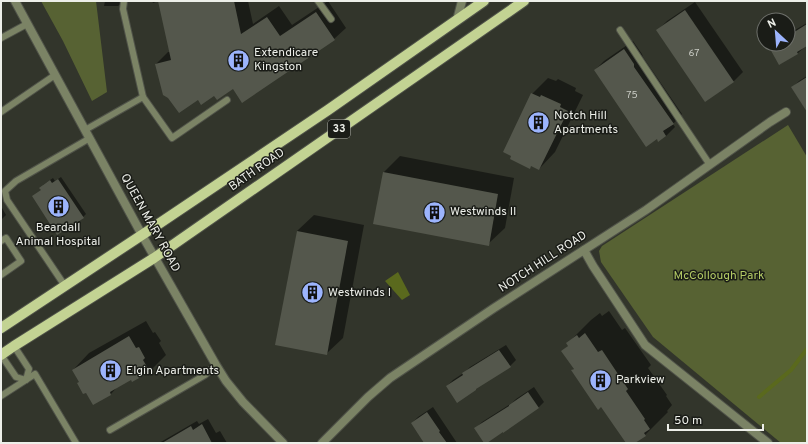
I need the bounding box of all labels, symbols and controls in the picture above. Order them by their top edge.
north arrow [756,12,796,52]
text: N [765,16,779,32]
place label: Extendicare Kingston [254,45,318,75]
building icon: Extendicare Kingston [225,47,251,73]
house number: 67 [689,47,700,60]
house number: 75 [626,89,638,102]
place label: Notch Hill Apartments [554,108,618,138]
building icon: Notch Hill Apartments [526,110,552,136]
road number: 33 [328,120,350,138]
street label: BATH ROAD [226,145,288,195]
street label: QUEEN MARY ROAD [116,171,184,275]
building icon: Beardall Animal Hospital [45,194,71,220]
building icon: Westwinds II [422,199,448,225]
place label: Westwinds II [450,204,517,220]
place label: Beardall Animal Hospital [16,220,100,250]
street label: NOTCH HILL ROAD [496,227,590,297]
park label: McCollough Park [674,268,764,284]
building icon: Westwinds I [299,280,325,306]
place label: Westwinds I [328,285,391,301]
building icon: Elgin Apartments [98,358,124,384]
place label: Elgin Apartments [126,363,219,379]
building icon: Parkview [587,367,613,393]
place label: Parkview [616,372,665,388]
scale bar [668,406,763,432]
text: 50 m [674,413,702,429]

